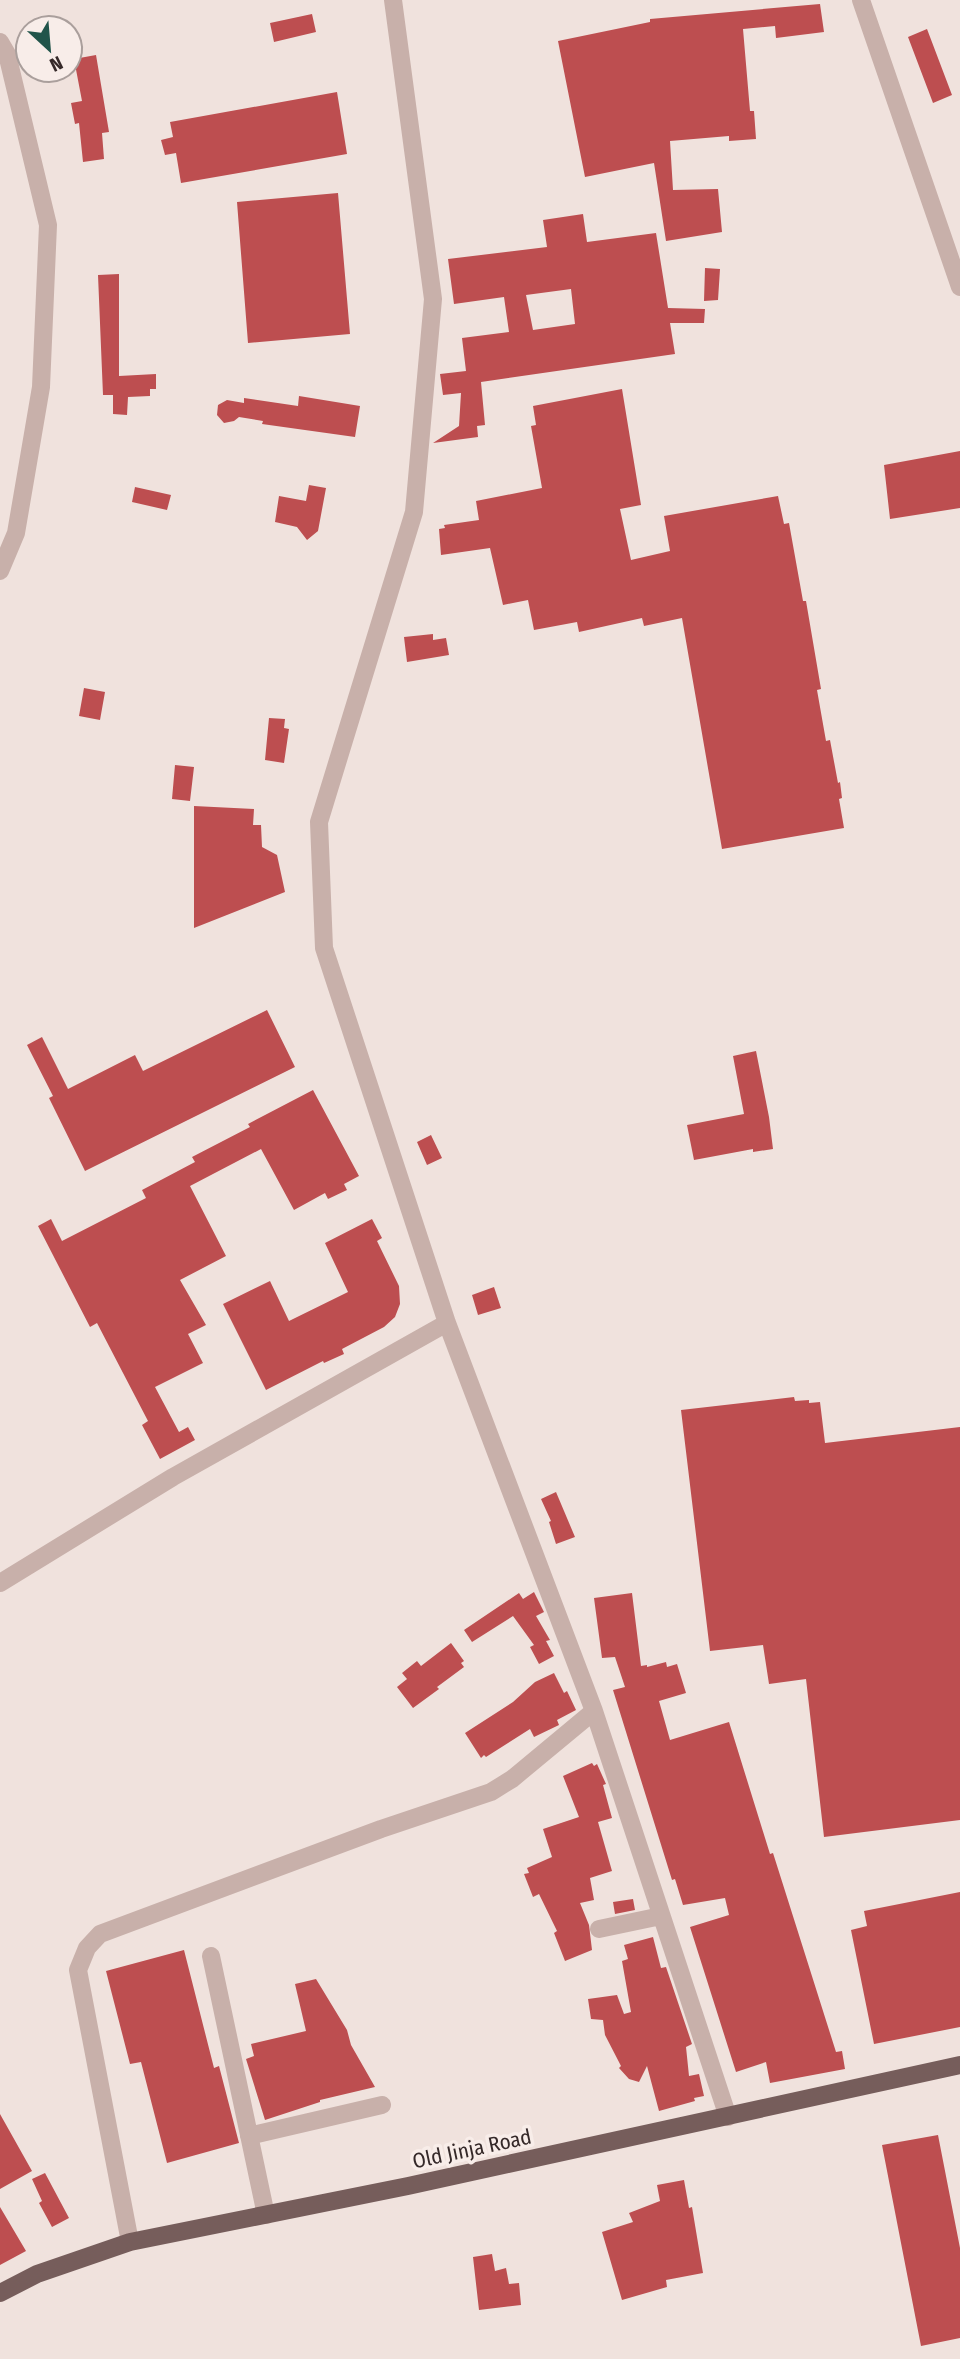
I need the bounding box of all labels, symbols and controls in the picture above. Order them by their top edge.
north arrow [14,14,84,84]
text: N [46,51,66,77]
street label: Old Jinja Road [410,2124,534,2174]

